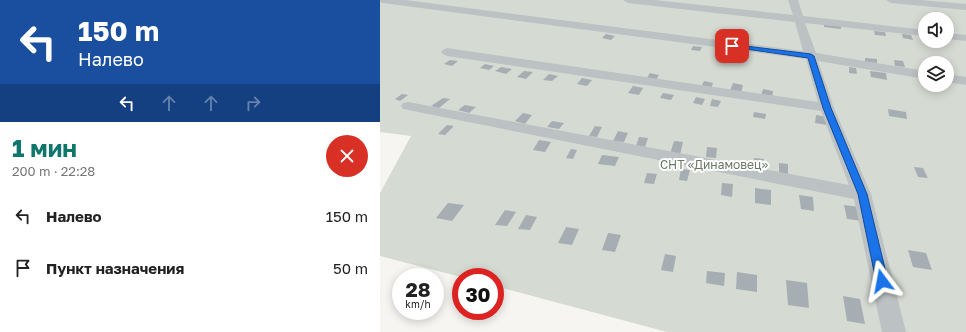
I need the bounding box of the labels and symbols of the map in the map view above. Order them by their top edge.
pin [715,29,749,63]
park label: СНТ «Динамовец» [660,157,768,172]
position arrow [861,260,903,302]
speed limit sign: 30 [452,268,504,320]

